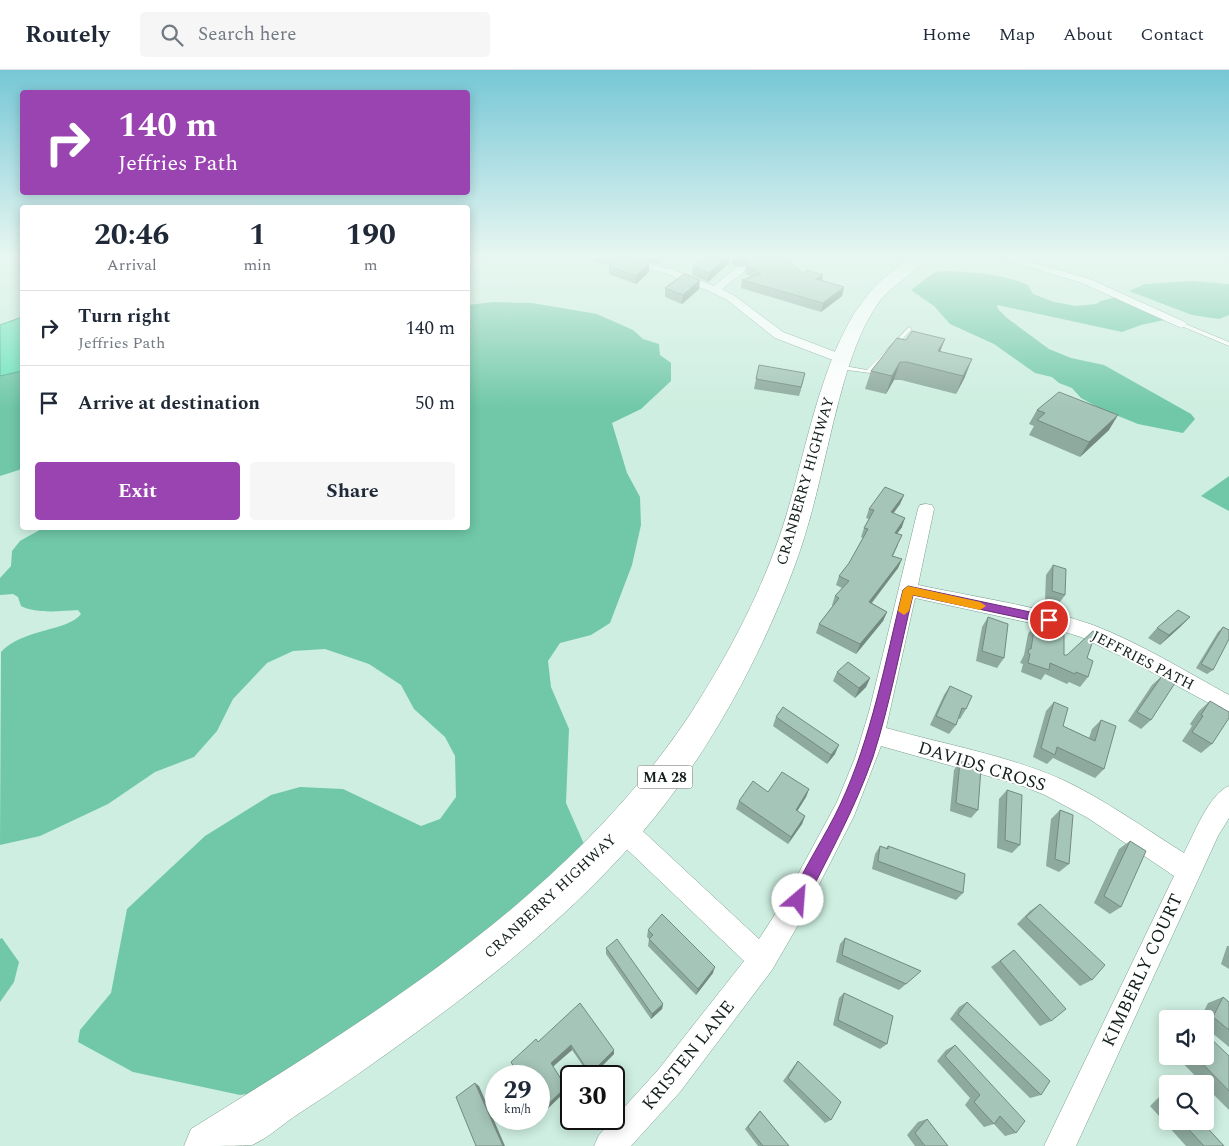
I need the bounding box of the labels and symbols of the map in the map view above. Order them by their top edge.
street label: CRANBERRY HIGHWAY [770,394,841,568]
pin [1028,599,1070,641]
street label: JEFFRIES PATH [1087,625,1198,696]
street label: DAVIDS CROSS [915,734,1049,799]
road number: MA 28 [638,766,692,789]
street label: CRANBERRY HIGHWAY [479,828,622,964]
position arrow [771,873,823,925]
street label: KIMBERLY COURT [1095,889,1190,1051]
street label: KRISTEN LANE [636,995,741,1116]
speed limit sign: 30 [560,1065,625,1130]

